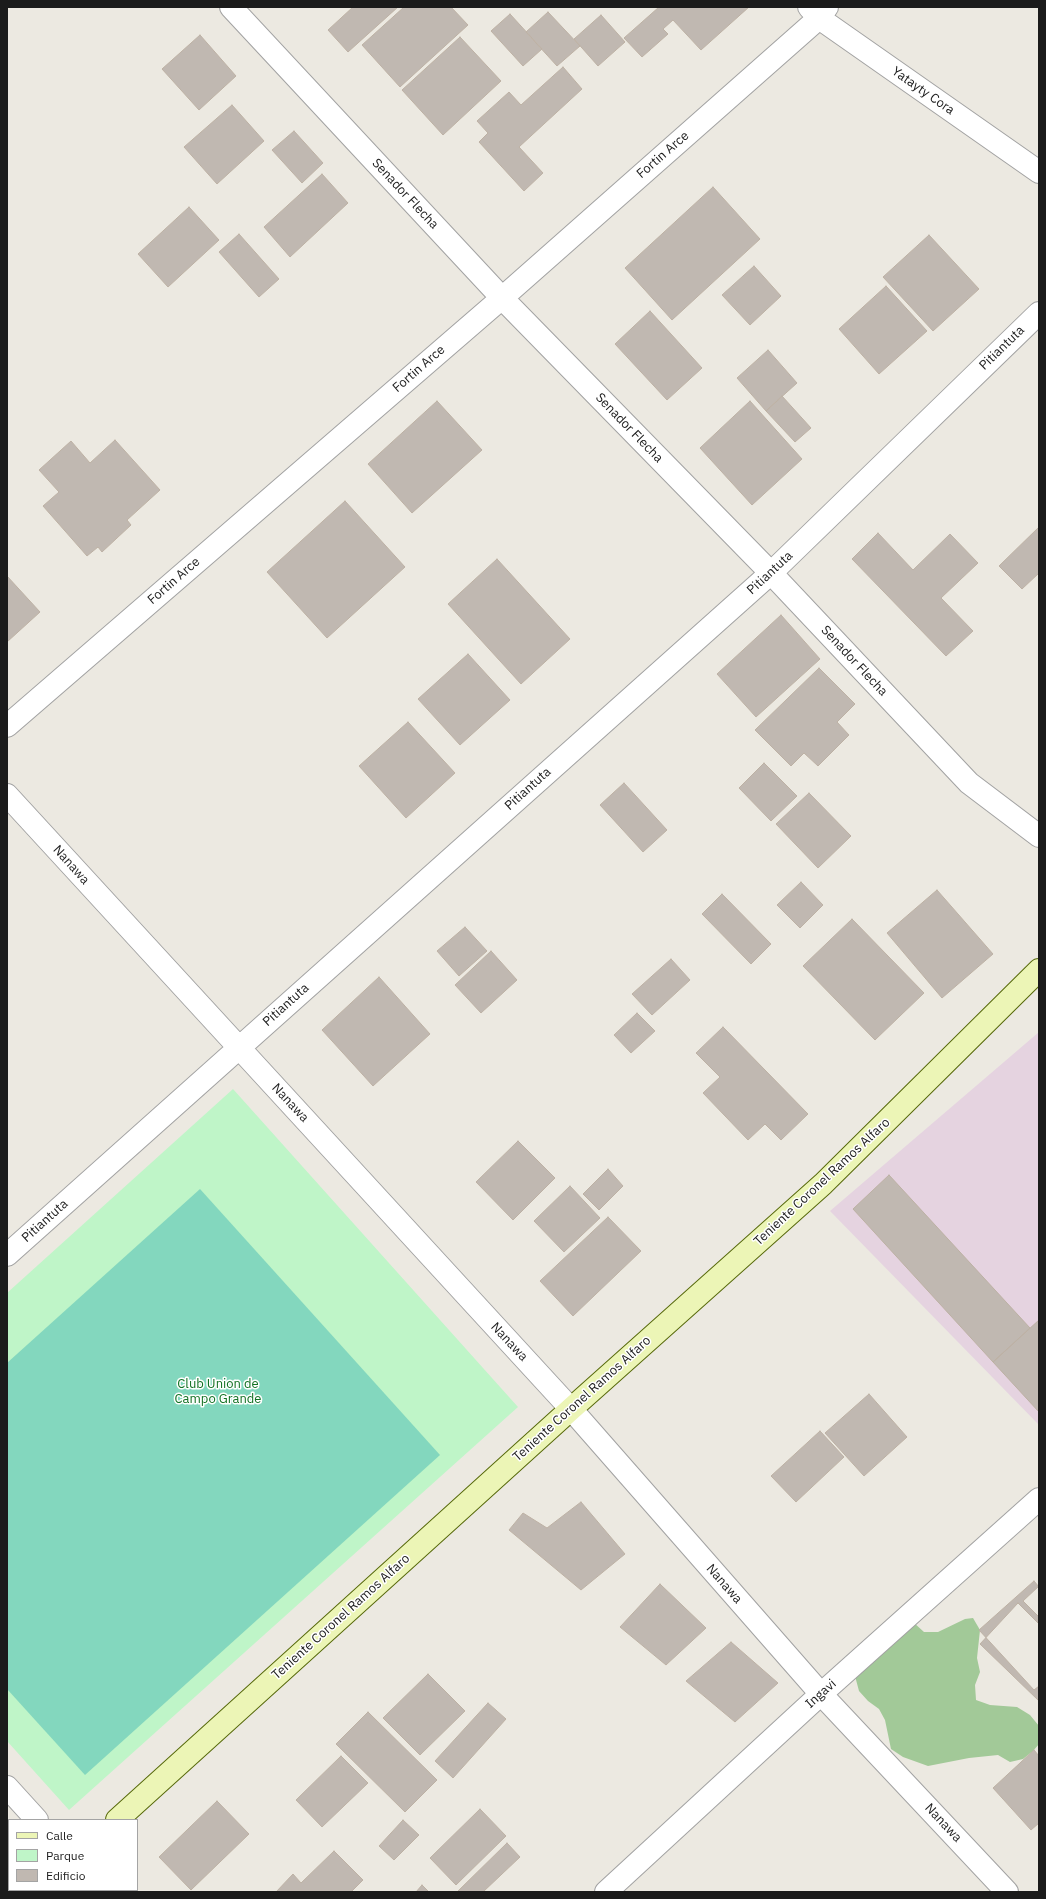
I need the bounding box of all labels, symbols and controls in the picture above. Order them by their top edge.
street label: Yatayty Cora [889,64,957,118]
street label: Fortin Arce [634,128,692,182]
street label: Senador Flecha [368,156,442,232]
street label: Pitiantuta [976,323,1028,373]
street label: Fortin Arce [390,342,448,396]
street label: Senador Flecha [592,390,666,466]
street label: Pitiantuta [744,548,796,598]
street label: Fortin Arce [145,554,203,608]
street label: Senador Flecha [817,623,891,699]
street label: Pitiantuta [502,764,554,814]
street label: Nanawa [49,842,93,888]
street label: Pitiantuta [260,980,312,1030]
street label: Nanawa [268,1080,312,1126]
street label: Teniente Coronel Ramos Alfaro [751,1115,893,1249]
street label: Pitiantuta [19,1196,71,1246]
street label: Nanawa [487,1319,531,1365]
street label: Teniente Coronel Ramos Alfaro [510,1333,654,1465]
park label: Club Union de Campo Grande [174,1376,262,1407]
street label: Teniente Coronel Ramos Alfaro [269,1551,413,1683]
street label: Nanawa [703,1561,745,1607]
street label: Ingavi [802,1676,840,1712]
street label: Nanawa [921,1800,965,1846]
legend [8,1819,138,1891]
text: Calle [46,1828,73,1843]
text: Parque [46,1848,84,1863]
text: Edificio [46,1868,85,1883]

